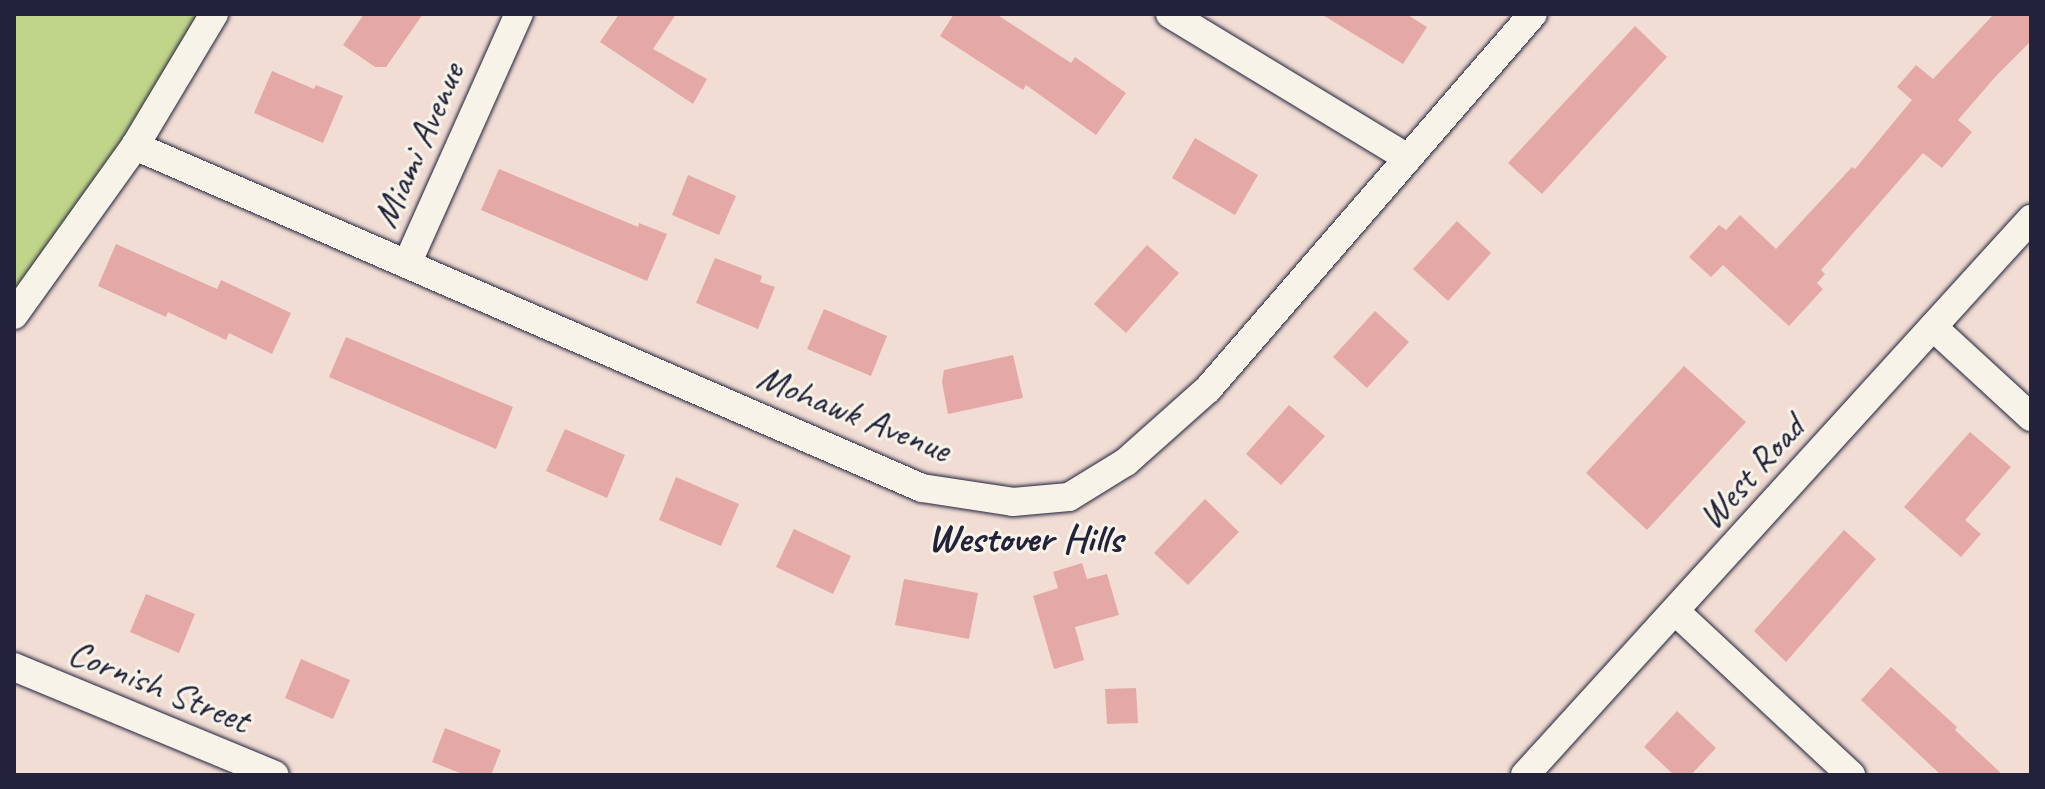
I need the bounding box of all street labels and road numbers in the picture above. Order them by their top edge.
street label: Miami Avenue [362,56,474,234]
street label: Mohawk Avenue [751,354,957,472]
street label: West Road [1688,405,1814,539]
street label: Cornish Street [62,629,256,743]

